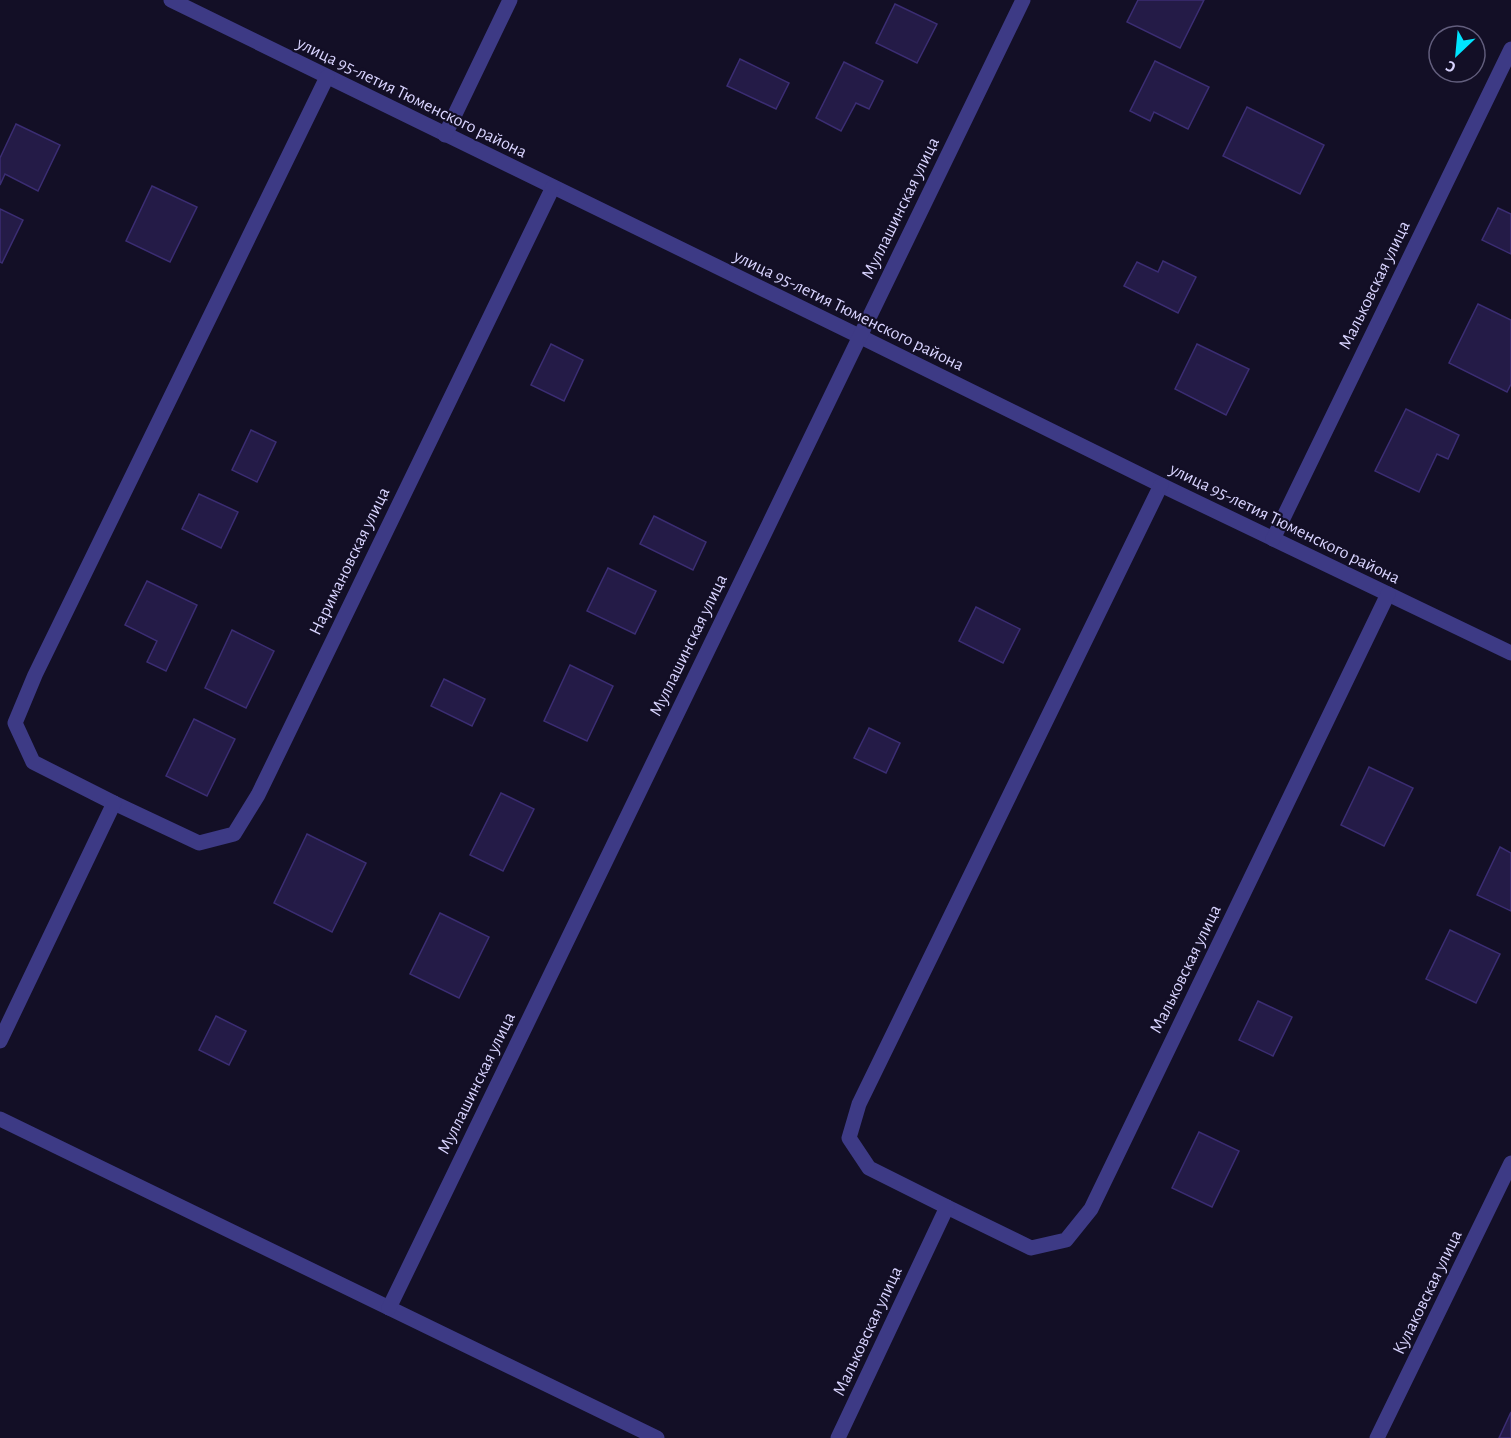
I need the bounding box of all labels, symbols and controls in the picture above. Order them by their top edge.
north arrow [1427,24,1487,84]
street label: улица 95-летия Тюменского района [293,34,529,162]
text: С [1443,57,1458,76]
street label: Муллашинская улица [859,135,943,282]
street label: Мальковская улица [1336,218,1414,353]
street label: улица 95-летия Тюменского района [730,247,966,375]
street label: улица 95-летия Тюменского района [1166,460,1402,588]
street label: Наримановская улица [306,485,393,638]
street label: Муллашинская улица [647,572,731,719]
street label: Мальковская улица [1147,902,1225,1037]
street label: Муллашинская улица [435,1010,519,1157]
street label: Кулаковская улица [1390,1227,1466,1357]
street label: Мальковская улица [830,1264,906,1399]

